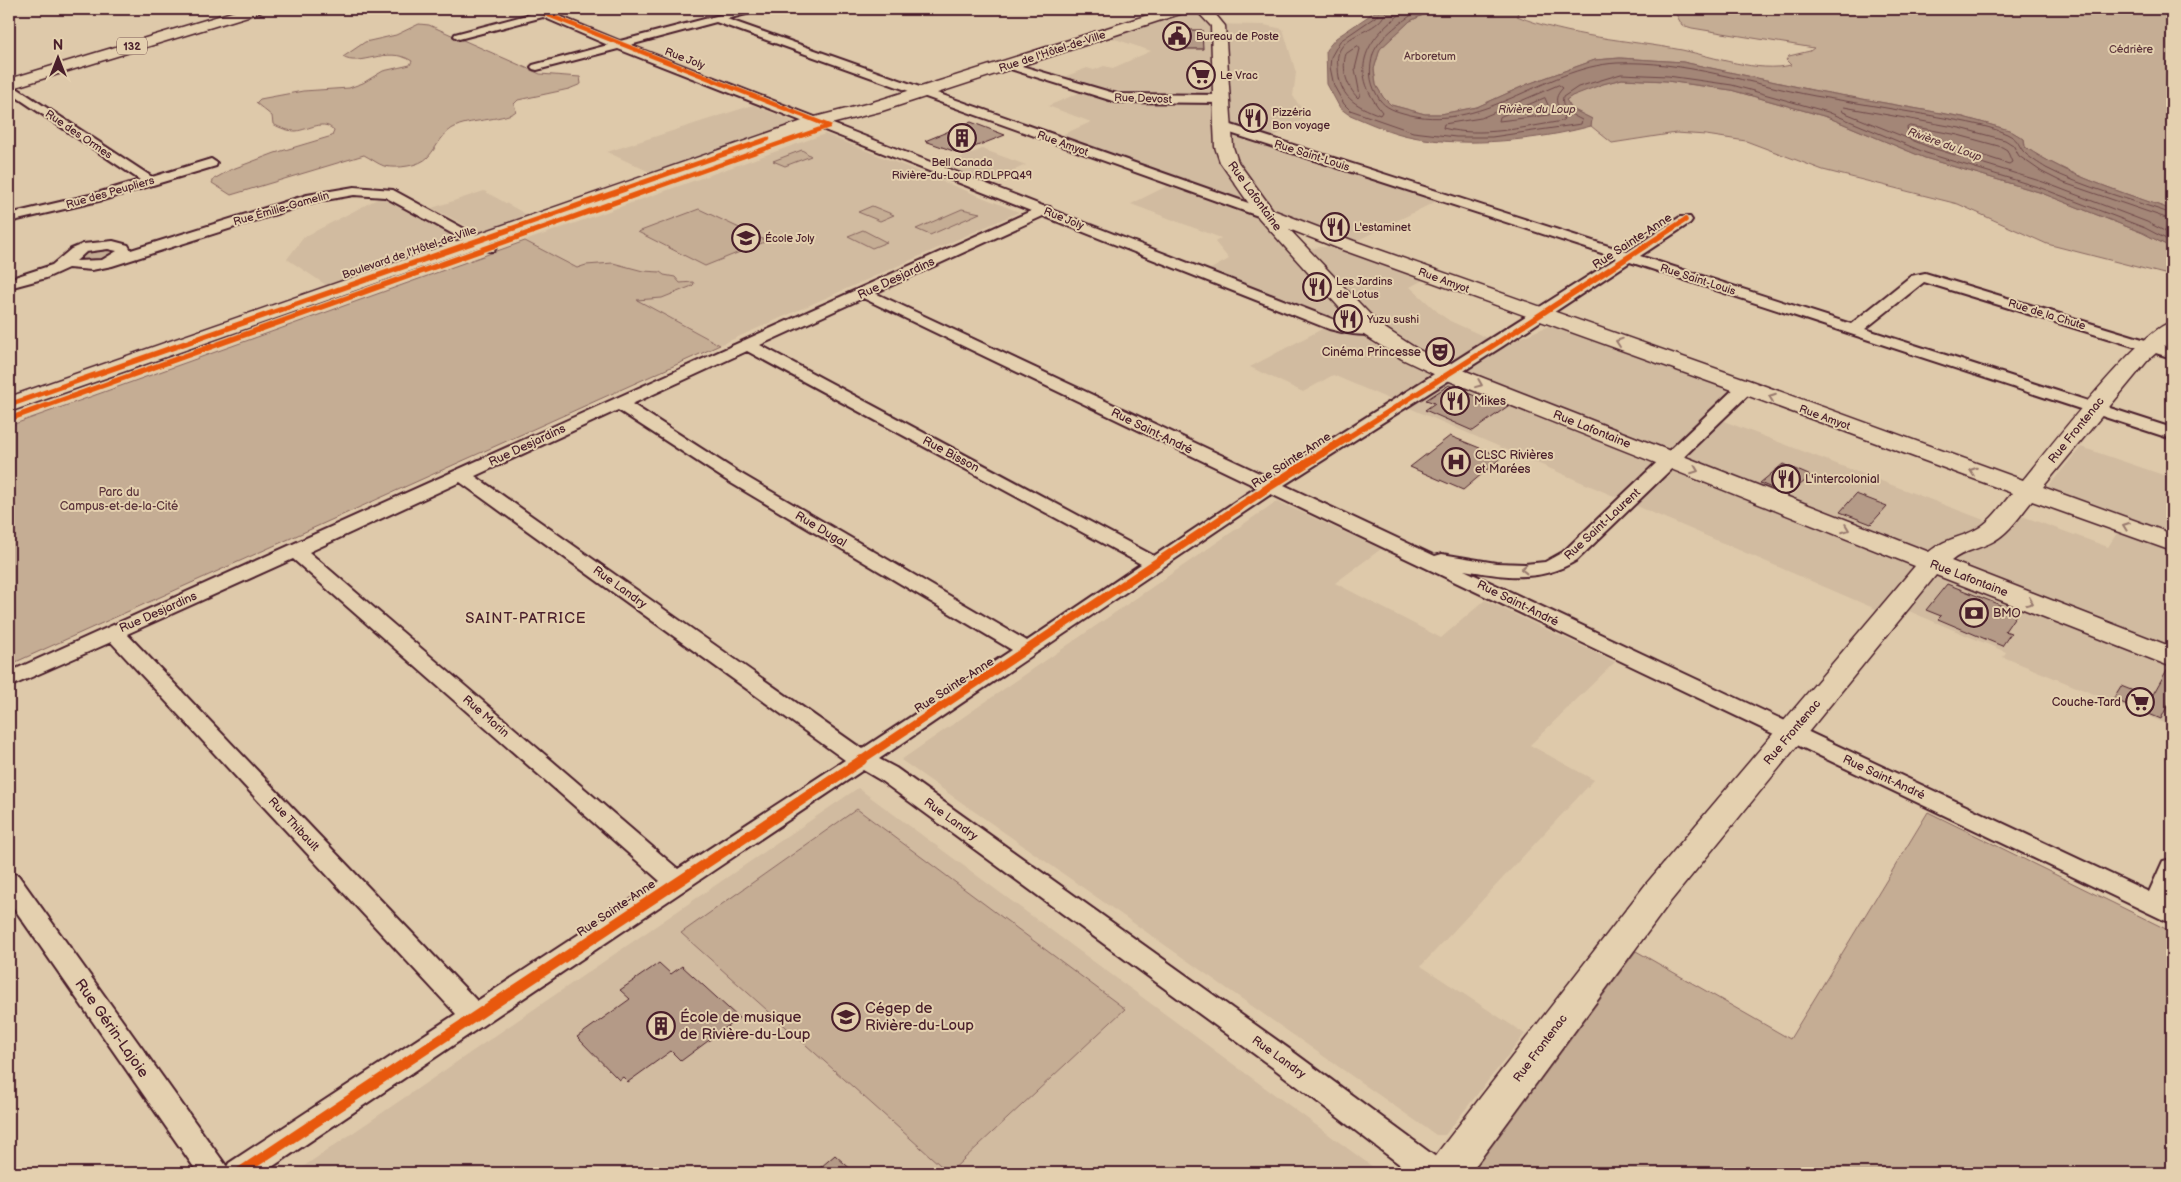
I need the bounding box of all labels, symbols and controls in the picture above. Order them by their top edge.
public building icon: Bureau de Poste [1162,21,1192,51]
street label: Rue de l'Hôtel-de-Ville [997,28,1108,75]
place label: Bureau de Poste [1196,30,1279,43]
north arrow [32,32,82,82]
text: N [53,37,63,54]
road number: 132 [117,37,147,54]
park label: Cédrière [2109,43,2154,56]
street label: Rue Joly [663,45,707,72]
park label: Arboretum [1404,50,1456,63]
supermarket icon: Le Vrac [1186,60,1216,90]
place label: Le Vrac [1220,69,1258,82]
street label: Rue Devost [1114,91,1173,106]
restaurant icon: Pizzéria Bon voyage [1238,103,1268,133]
water label: Rivière du Loup [1498,103,1576,116]
place label: Pizzéria Bon voyage [1272,106,1330,132]
street label: Rue des Ormes [43,107,115,162]
building icon: Bell Canada Rivière-du-Loup RDLPPQ49 [947,123,977,153]
water label: Rivière du Loup [1906,125,1983,164]
street label: Rue Amyot [1035,128,1091,159]
street label: Rue Saint-Louis [1272,137,1352,174]
place label: Bell Canada Rivière-du-Loup RDLPPQ49 [892,156,1032,182]
street label: Rue Lafontaine [1224,158,1285,234]
street label: Rue des Peupliers [65,174,156,211]
street label: Rue Émilie-Gamelin [231,188,331,228]
street label: Rue Joly [1042,205,1086,232]
street label: Rue Sainte-Anne [1590,210,1675,273]
restaurant icon: L'estaminet [1320,212,1350,242]
place label: L'estaminet [1354,221,1411,234]
street label: Boulevard de l'Hôtel-de-Ville [340,223,478,282]
school or university icon: École Joly [731,223,761,253]
place label: École Joly [765,231,815,245]
street label: Rue Desjardins [855,254,937,303]
street label: Rue Saint-Louis [1658,261,1738,298]
street label: Rue Amyot [1416,265,1472,296]
restaurant icon: Les Jardins de Lotus [1302,272,1332,302]
place label: Les Jardins de Lotus [1336,275,1393,301]
street label: Rue de la Chute [2007,297,2088,333]
restaurant icon: Yuzu sushi [1333,304,1363,334]
place label: Yuzu sushi [1366,313,1419,326]
theatre icon: Cinéma Princesse [1425,337,1455,367]
one-way arrow [1615,338,1623,348]
place label: Cinéma Princesse [1322,345,1421,360]
one-way arrow [1474,378,1482,388]
restaurant icon: Mikes [1440,386,1470,416]
one-way arrow [1768,393,1777,403]
place label: Mikes [1474,394,1506,409]
street label: Rue Frontenac [2045,394,2108,466]
street label: Rue Amyot [1797,402,1853,433]
street label: Rue Saint-André [1108,405,1195,458]
street label: Rue Lafontaine [1551,407,1633,452]
street label: Rue Desjardins [486,421,568,470]
street label: Rue Sainte-Anne [1249,429,1334,492]
street label: Rue Bisson [920,433,982,476]
hospital icon: CLSC Rivières et Marées [1441,447,1471,477]
place label: CLSC Rivières et Marées [1475,448,1553,477]
one-way arrow [1690,463,1699,474]
restaurant icon: L'intercolonial [1771,464,1801,494]
one-way arrow [1970,467,1978,477]
place label: L'intercolonial [1805,472,1879,487]
park label: Parc du Campus-et-de-la-Cité [60,485,178,514]
street label: Rue Saint-Laurent [1561,485,1644,564]
street label: Rue Dugal [792,508,849,551]
one-way arrow [2123,522,2131,532]
one-way arrow [1841,523,1850,533]
street label: Rue Lafontaine [1928,557,2010,600]
street label: Rue Landry [590,563,650,612]
one-way arrow [1520,564,1528,574]
street label: Rue Saint-André [1474,577,1561,630]
street label: Rue Desjardins [117,589,199,636]
one-way arrow [2025,595,2034,606]
bank icon: BMO [1959,598,1989,628]
place label: BMO [1993,606,2021,621]
district label: SAINT-PATRICE [465,609,587,628]
street label: Rue Sainte-Anne [912,654,997,717]
supermarket icon: Couche-Tard [2125,687,2155,717]
street label: Rue Morin [459,692,512,741]
place label: Couche-Tard [2052,695,2121,710]
street label: Rue Frontenac [1761,697,1824,768]
street label: Rue Saint-André [1840,752,1927,803]
street label: Rue Thibault [265,794,323,855]
street label: Rue Landry [921,795,981,844]
street label: Rue Sainte-Anne [574,877,658,940]
street label: Rue Gérin-Lajoie [70,975,153,1081]
place label: Cégep de Rivière-du-Loup [865,999,974,1035]
school or university icon: Cégep de Rivière-du-Loup [831,1002,861,1032]
place label: École de musique de Rivière-du-Loup [680,1008,811,1044]
building icon: École de musique de Rivière-du-Loup [646,1011,676,1041]
street label: Rue Frontenac [1510,1012,1571,1085]
street label: Rue Landry [1249,1033,1309,1082]

